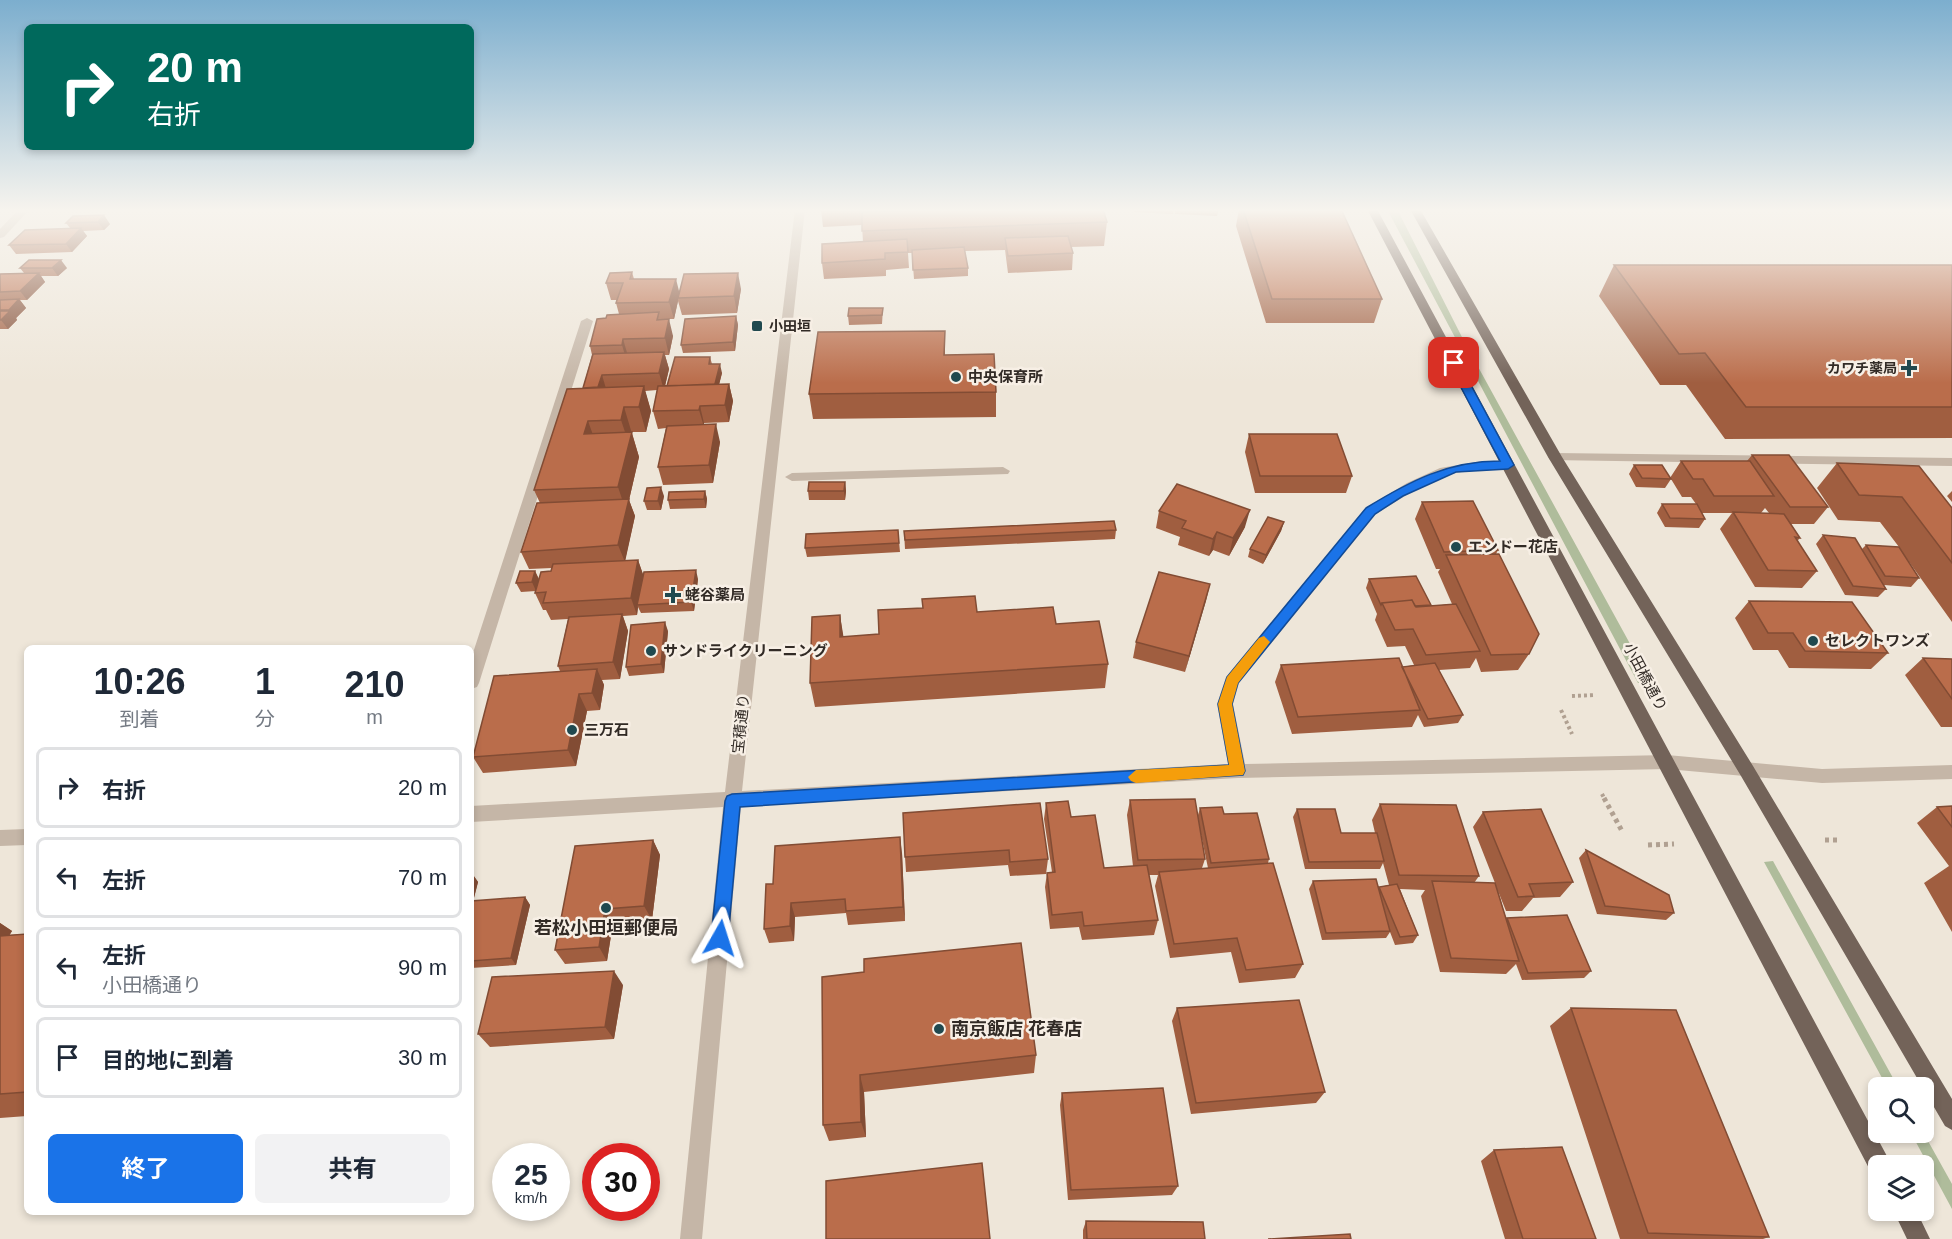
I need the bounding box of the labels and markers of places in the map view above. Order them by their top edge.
place label: 小田垣 [769,318,811,334]
marker: 小田垣 [750,319,764,333]
pin [1428,337,1479,388]
place label: カワチ薬局 [1827,360,1897,376]
marker: カワチ薬局 [1902,361,1916,375]
place label: 中央保育所 [968,368,1043,385]
marker: 中央保育所 [949,370,963,384]
place label: エンドー花店 [1468,538,1558,555]
marker: エンドー花店 [1449,540,1463,554]
place label: 蛯谷薬局 [685,586,745,603]
marker: 蛯谷薬局 [666,588,680,602]
place label: セレクトワンズ [1825,632,1930,649]
marker: セレクトワンズ [1806,634,1820,648]
place label: サンドライクリーニング [663,642,828,659]
marker: サンドライクリーニング [644,644,658,658]
place label: 三万石 [584,721,629,738]
marker: 三万石 [565,723,579,737]
marker: 若松小田垣郵便局 [599,901,613,915]
place label: 若松小田垣郵便局 [534,918,678,938]
place label: 南京飯店 花春店 [951,1019,1082,1039]
marker: 南京飯店 花春店 [932,1022,946,1036]

